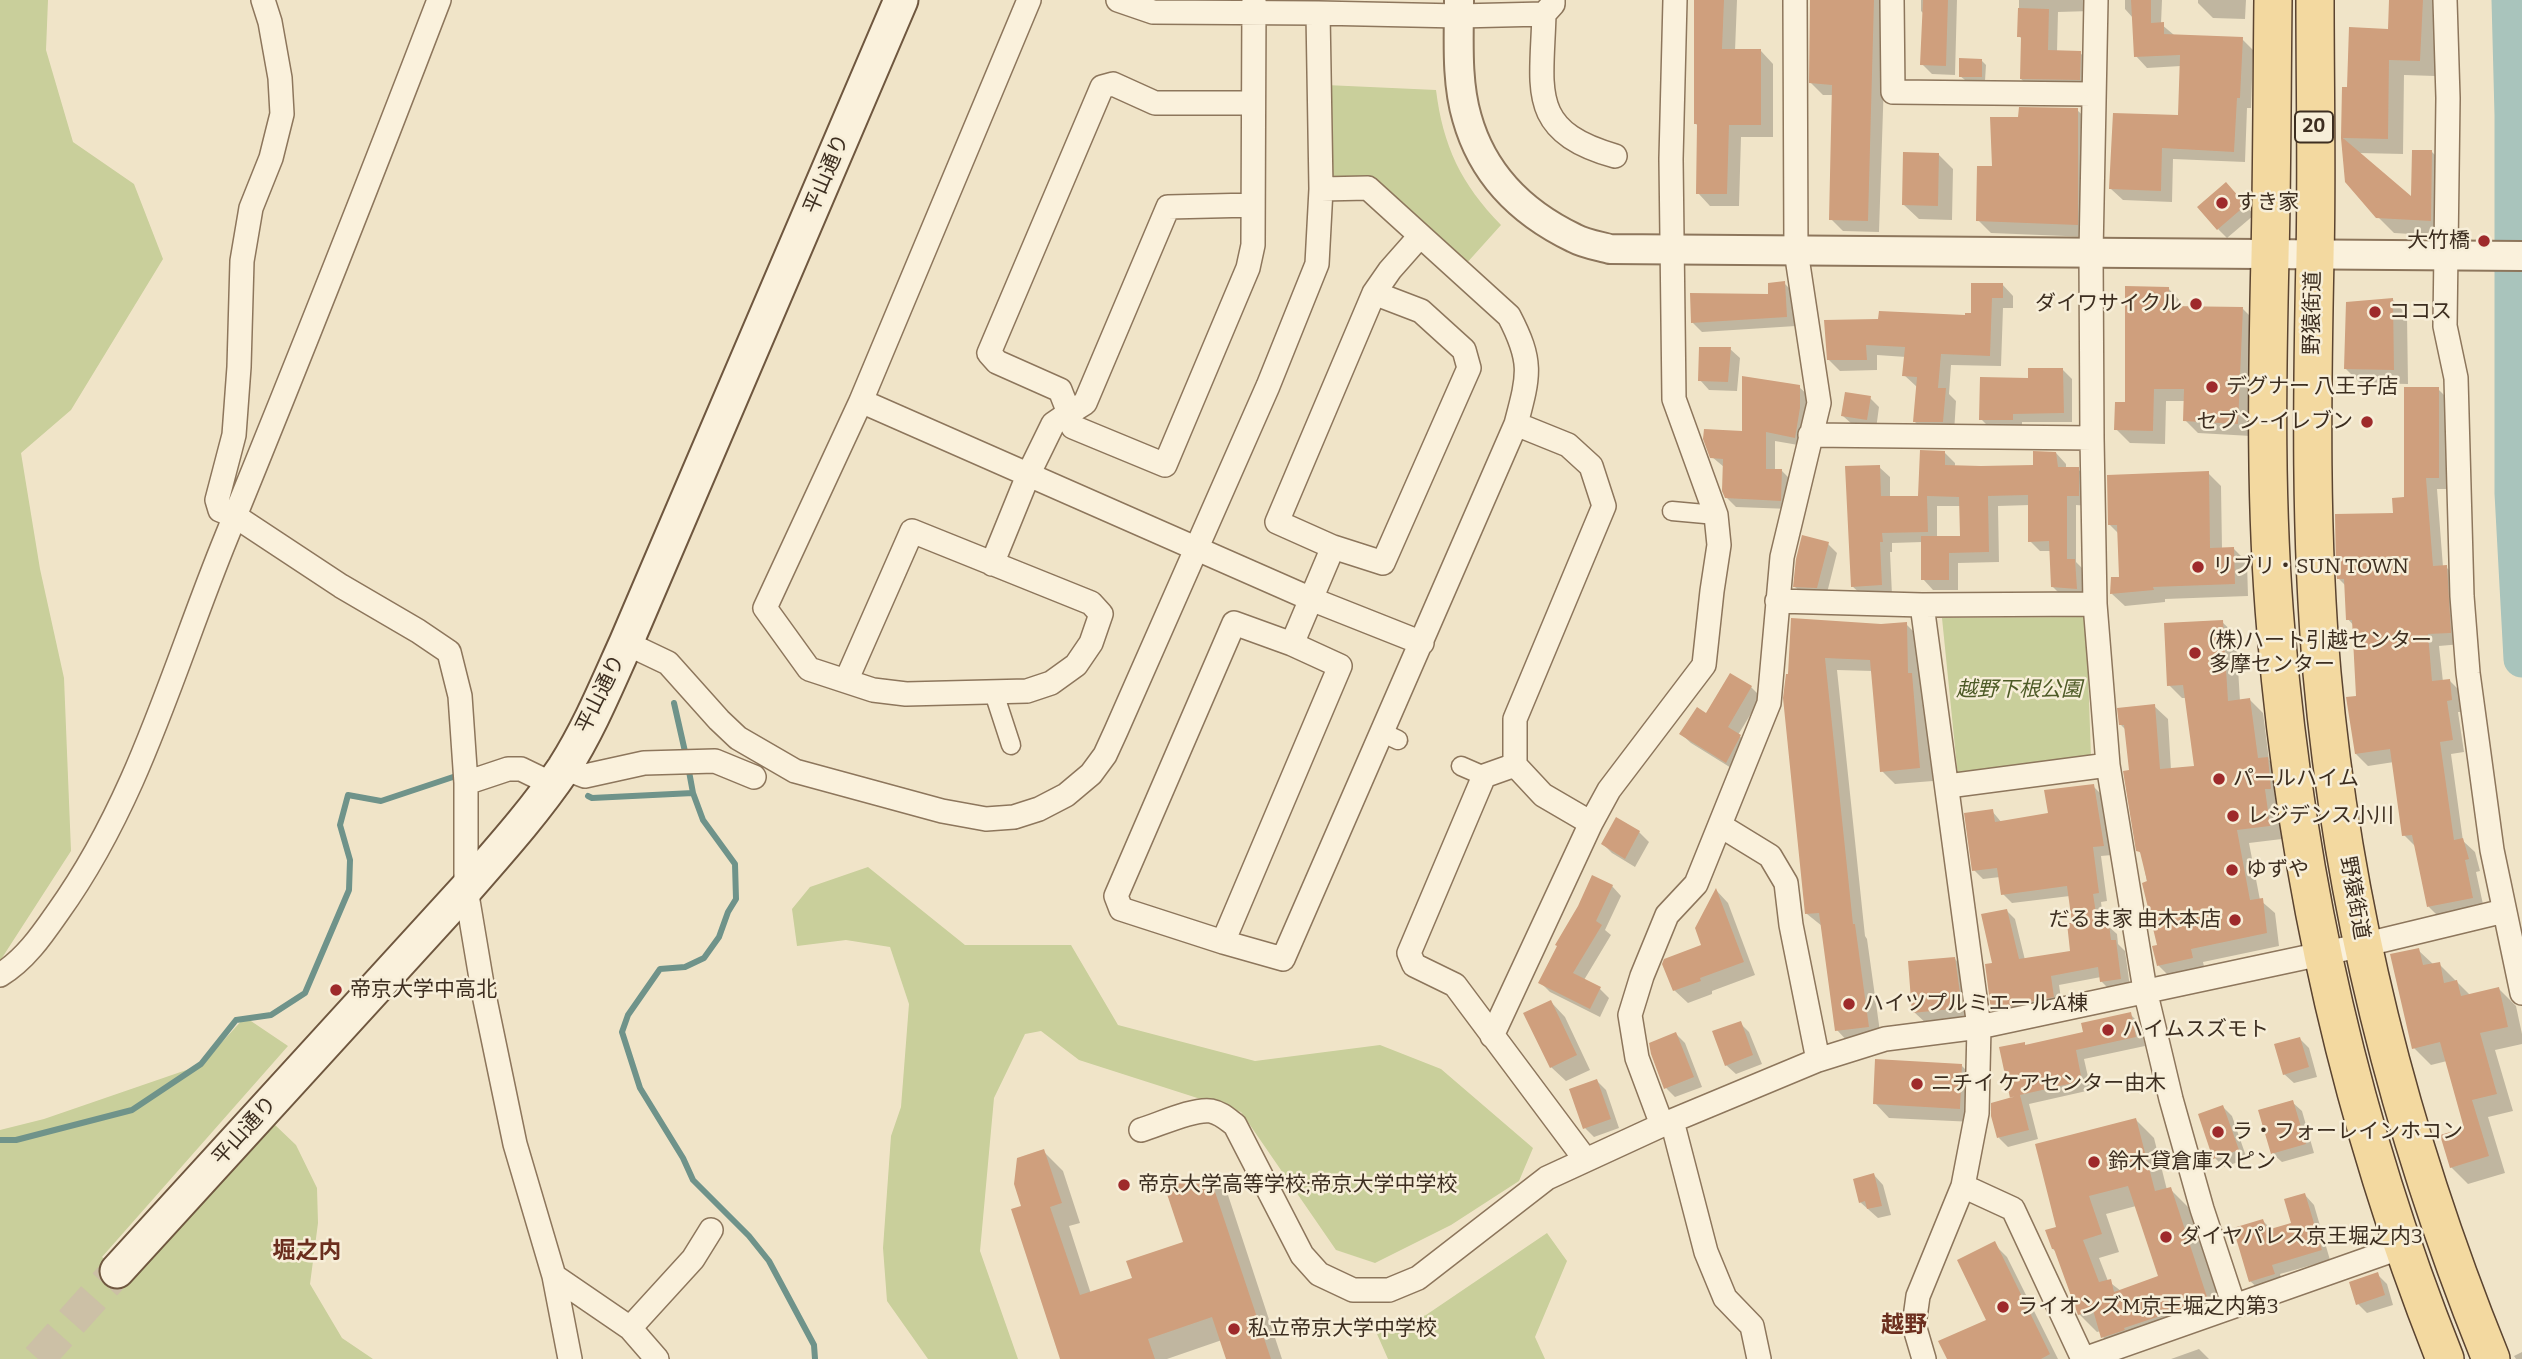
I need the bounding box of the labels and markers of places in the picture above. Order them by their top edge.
place label: すき家 [2236,190,2299,216]
marker: すき家 [2214,195,2230,211]
place label: 大竹橋 [2407,228,2470,254]
marker: 大竹橋 [2476,233,2492,249]
place label: ダイワサイクル [2035,291,2182,317]
marker: ダイワサイクル [2188,296,2204,312]
place label: ココス [2389,299,2452,325]
marker: ココス [2367,304,2383,320]
place label: デグナー 八王子店 [2226,374,2398,400]
marker: デグナー 八王子店 [2204,379,2220,395]
place label: セブン-イレブン [2196,409,2353,435]
marker: セブン-イレブン [2359,414,2375,430]
place label: リブリ・SUN TOWN [2212,554,2409,580]
marker: リブリ・SUN TOWN [2190,559,2206,575]
place label: (株)ハート引越センター 多摩センター [2209,628,2432,678]
marker: (株)ハート引越センター 多摩センター [2187,645,2203,661]
place label: パールハイム [2233,766,2359,792]
marker: パールハイム [2211,771,2227,787]
place label: レジデンス小川 [2247,803,2394,829]
marker: レジデンス小川 [2225,808,2241,824]
place label: ゆずや [2246,857,2309,883]
marker: ゆずや [2224,862,2240,878]
place label: だるま家 由木本店 [2049,907,2221,933]
marker: だるま家 由木本店 [2227,912,2243,928]
place label: 帝京大学中高北 [350,977,497,1003]
marker: 帝京大学中高北 [328,982,344,998]
place label: ハイツプルミエールA棟 [1863,991,2088,1017]
marker: ハイツプルミエールA棟 [1841,996,1857,1012]
place label: ハイムスズモト [2122,1017,2269,1043]
marker: ハイムスズモト [2100,1022,2116,1038]
place label: ニチイ ケアセンター由木 [1931,1071,2166,1097]
marker: ニチイ ケアセンター由木 [1909,1076,1925,1092]
place label: ラ・フォーレインホコン [2232,1119,2463,1145]
marker: ラ・フォーレインホコン [2210,1124,2226,1140]
place label: 鈴木貸倉庫スピン [2108,1149,2276,1175]
marker: 鈴木貸倉庫スピン [2086,1154,2102,1170]
place label: 帝京大学高等学校;帝京大学中学校 [1138,1172,1458,1198]
marker: 帝京大学高等学校;帝京大学中学校 [1116,1177,1132,1193]
place label: ダイヤパレス京王堀之内3 [2180,1224,2423,1250]
marker: ダイヤパレス京王堀之内3 [2158,1229,2174,1245]
place label: ライオンズM京王堀之内第3 [2017,1294,2279,1320]
marker: ライオンズM京王堀之内第3 [1995,1299,2011,1315]
place label: 私立帝京大学中学校 [1248,1316,1437,1342]
marker: 私立帝京大学中学校 [1226,1321,1242,1337]

